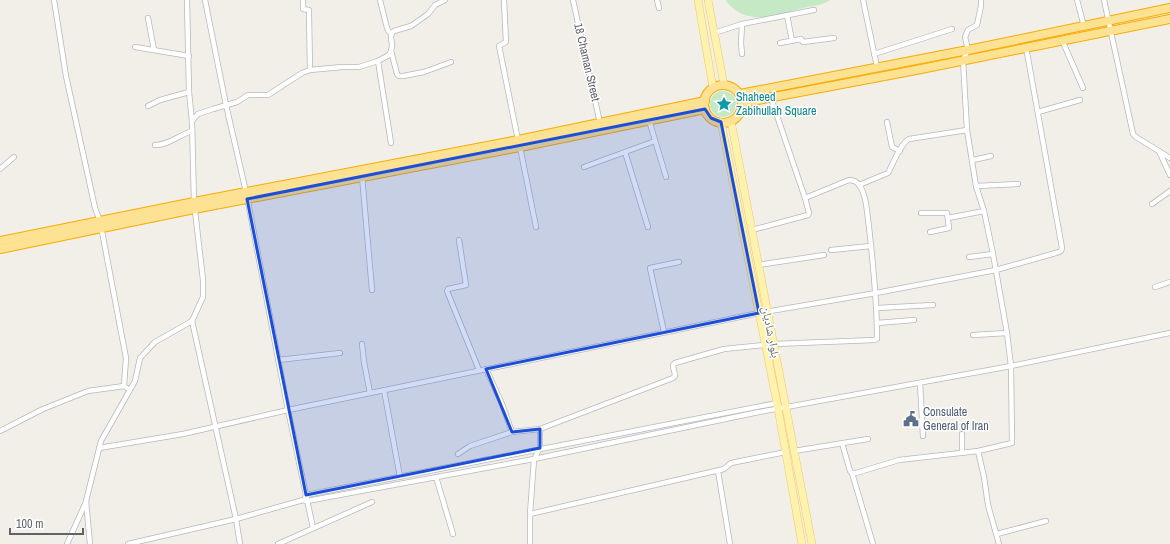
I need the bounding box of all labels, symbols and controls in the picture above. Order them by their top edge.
street label: 18 Chaman Street [570,21,604,103]
place label: Shaheed Zabihullah Square [736,89,816,119]
place icon: Shaheed Zabihullah Square [715,95,733,113]
street label: بلوار شادیان [758,305,784,359]
place label: Consulate General of Iran [923,404,989,434]
public building icon: Consulate General of Iran [902,410,920,428]
scale bar [10,510,83,536]
text: 100 m [16,516,43,532]

